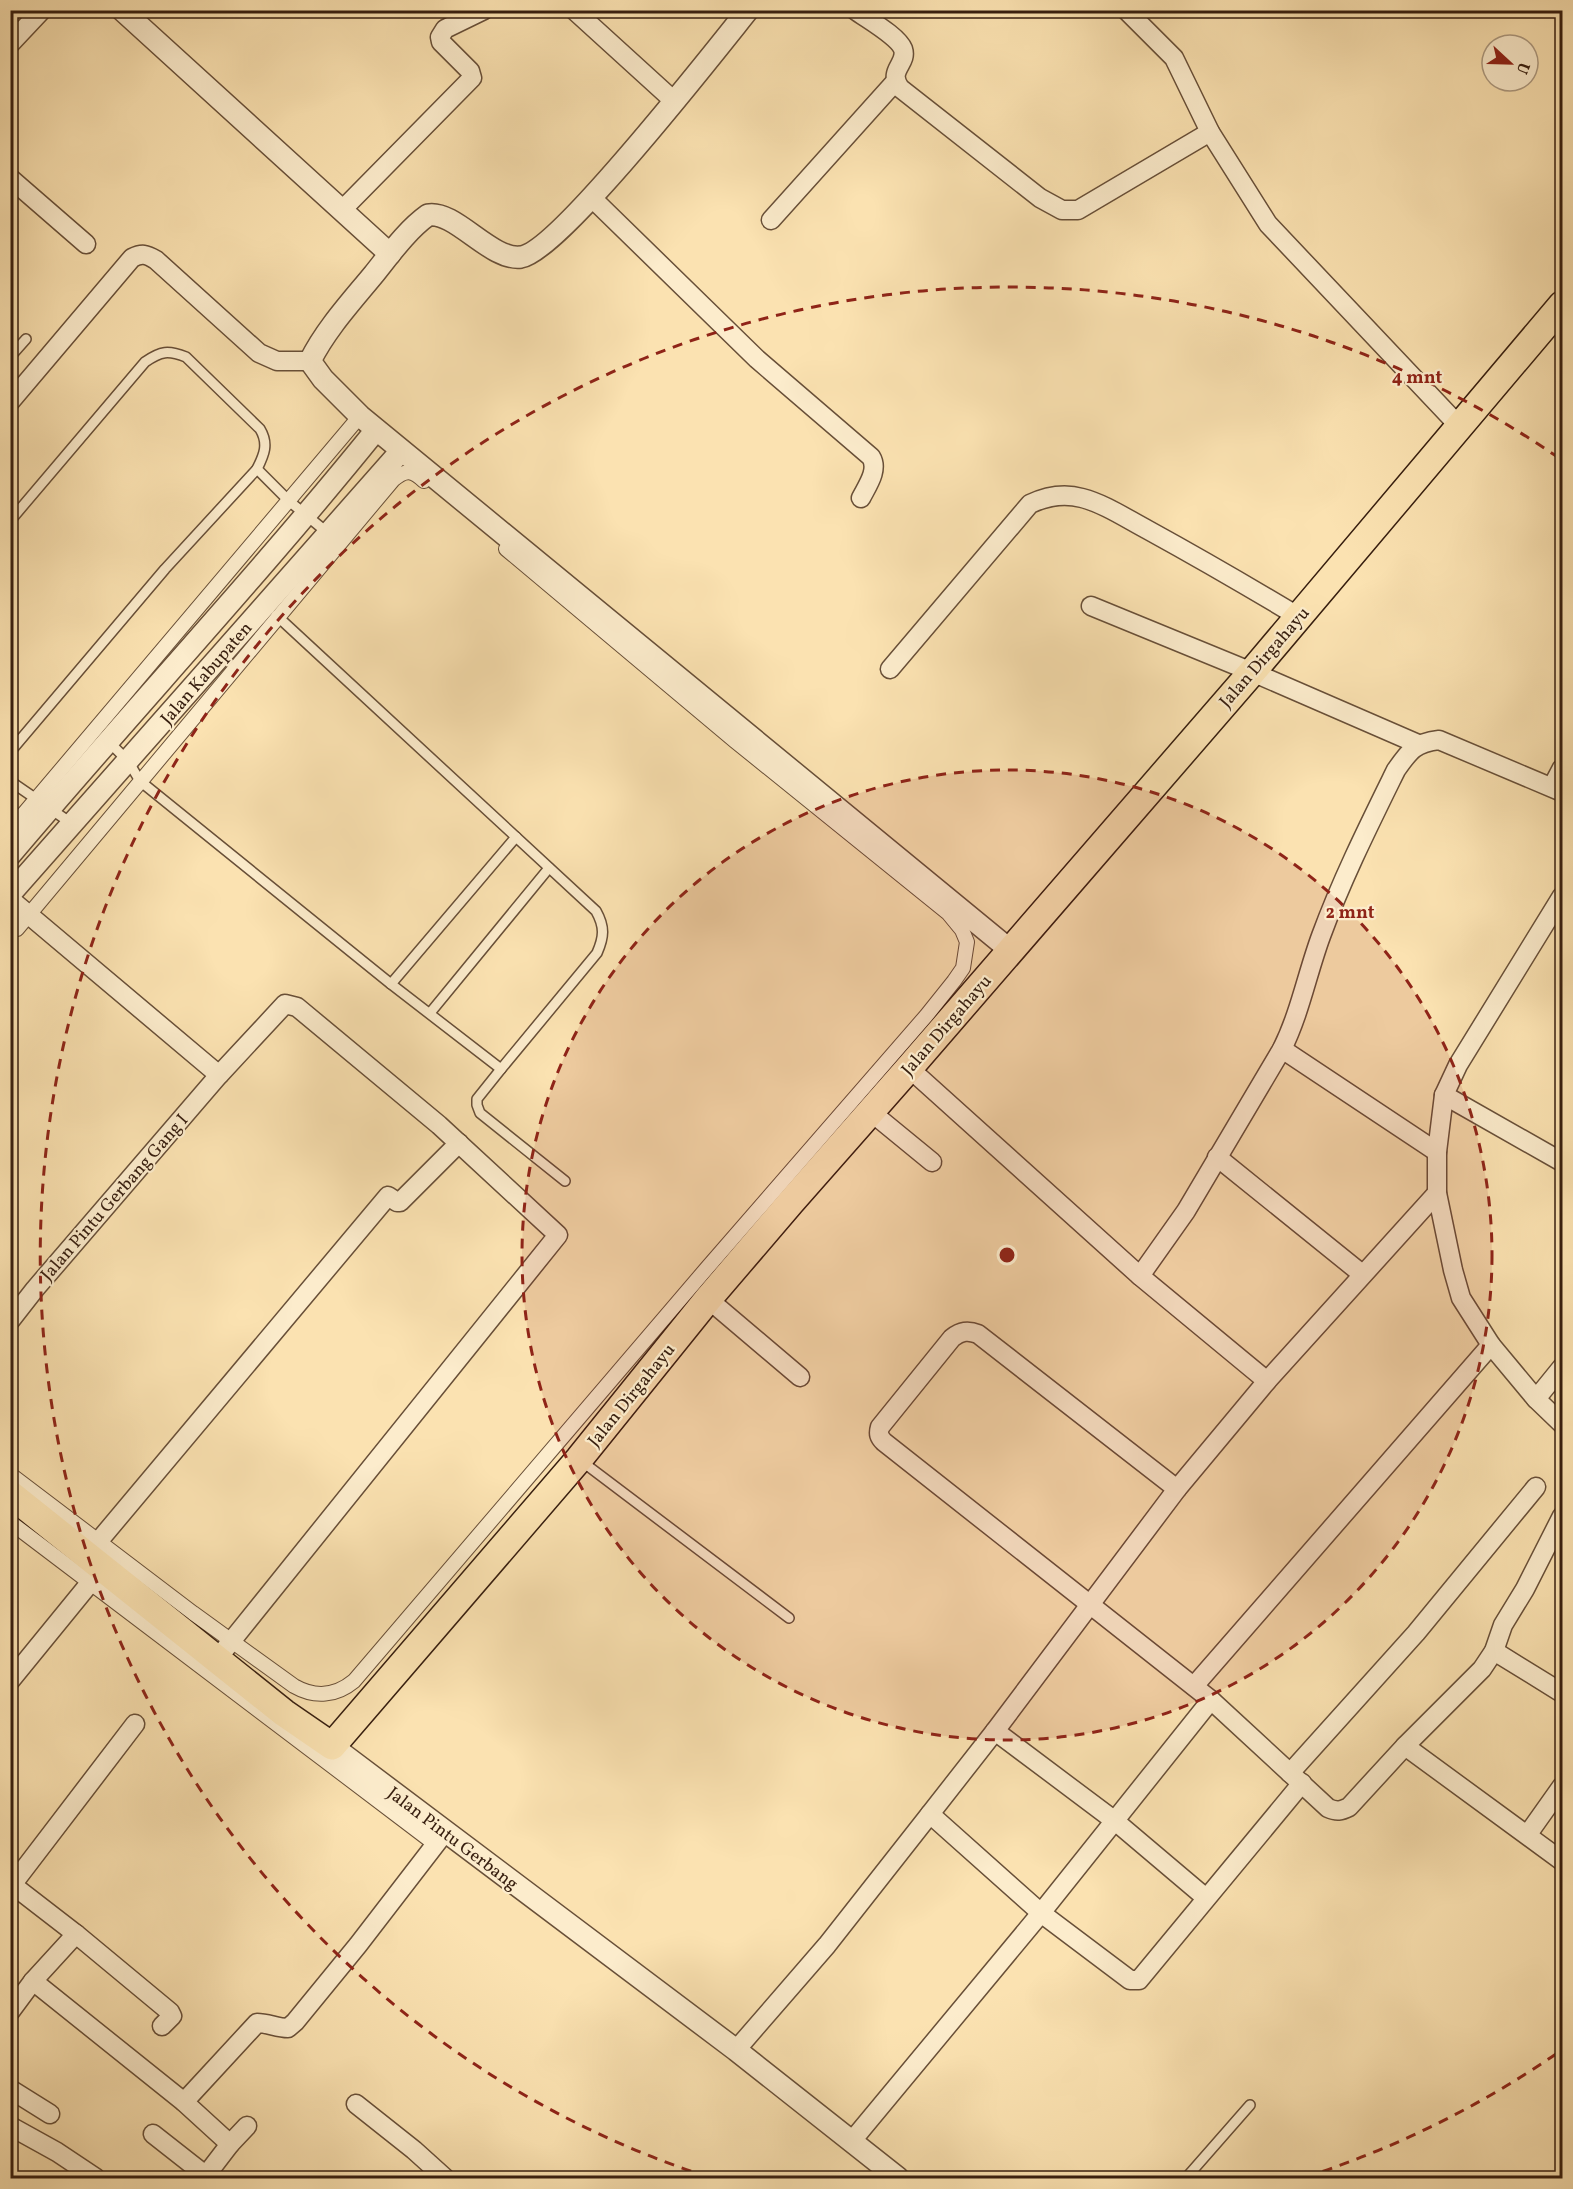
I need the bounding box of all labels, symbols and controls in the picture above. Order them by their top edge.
north arrow [1480,33,1540,93]
text: U [1510,59,1534,77]
text: 4 mnt [1392,366,1442,391]
street label: Jalan Dirgahayu [1214,602,1316,714]
street label: Jalan Kabupaten [155,617,259,731]
text: 2 mnt [1326,901,1375,926]
street label: Jalan Dirgahayu [896,970,998,1082]
street label: Jalan Pintu Gerbang Gang I [36,1109,195,1287]
centre of rings [997,1245,1017,1265]
street label: Jalan Dirgahayu [583,1339,682,1453]
street label: Jalan Pintu Gerbang [381,1782,523,1897]

